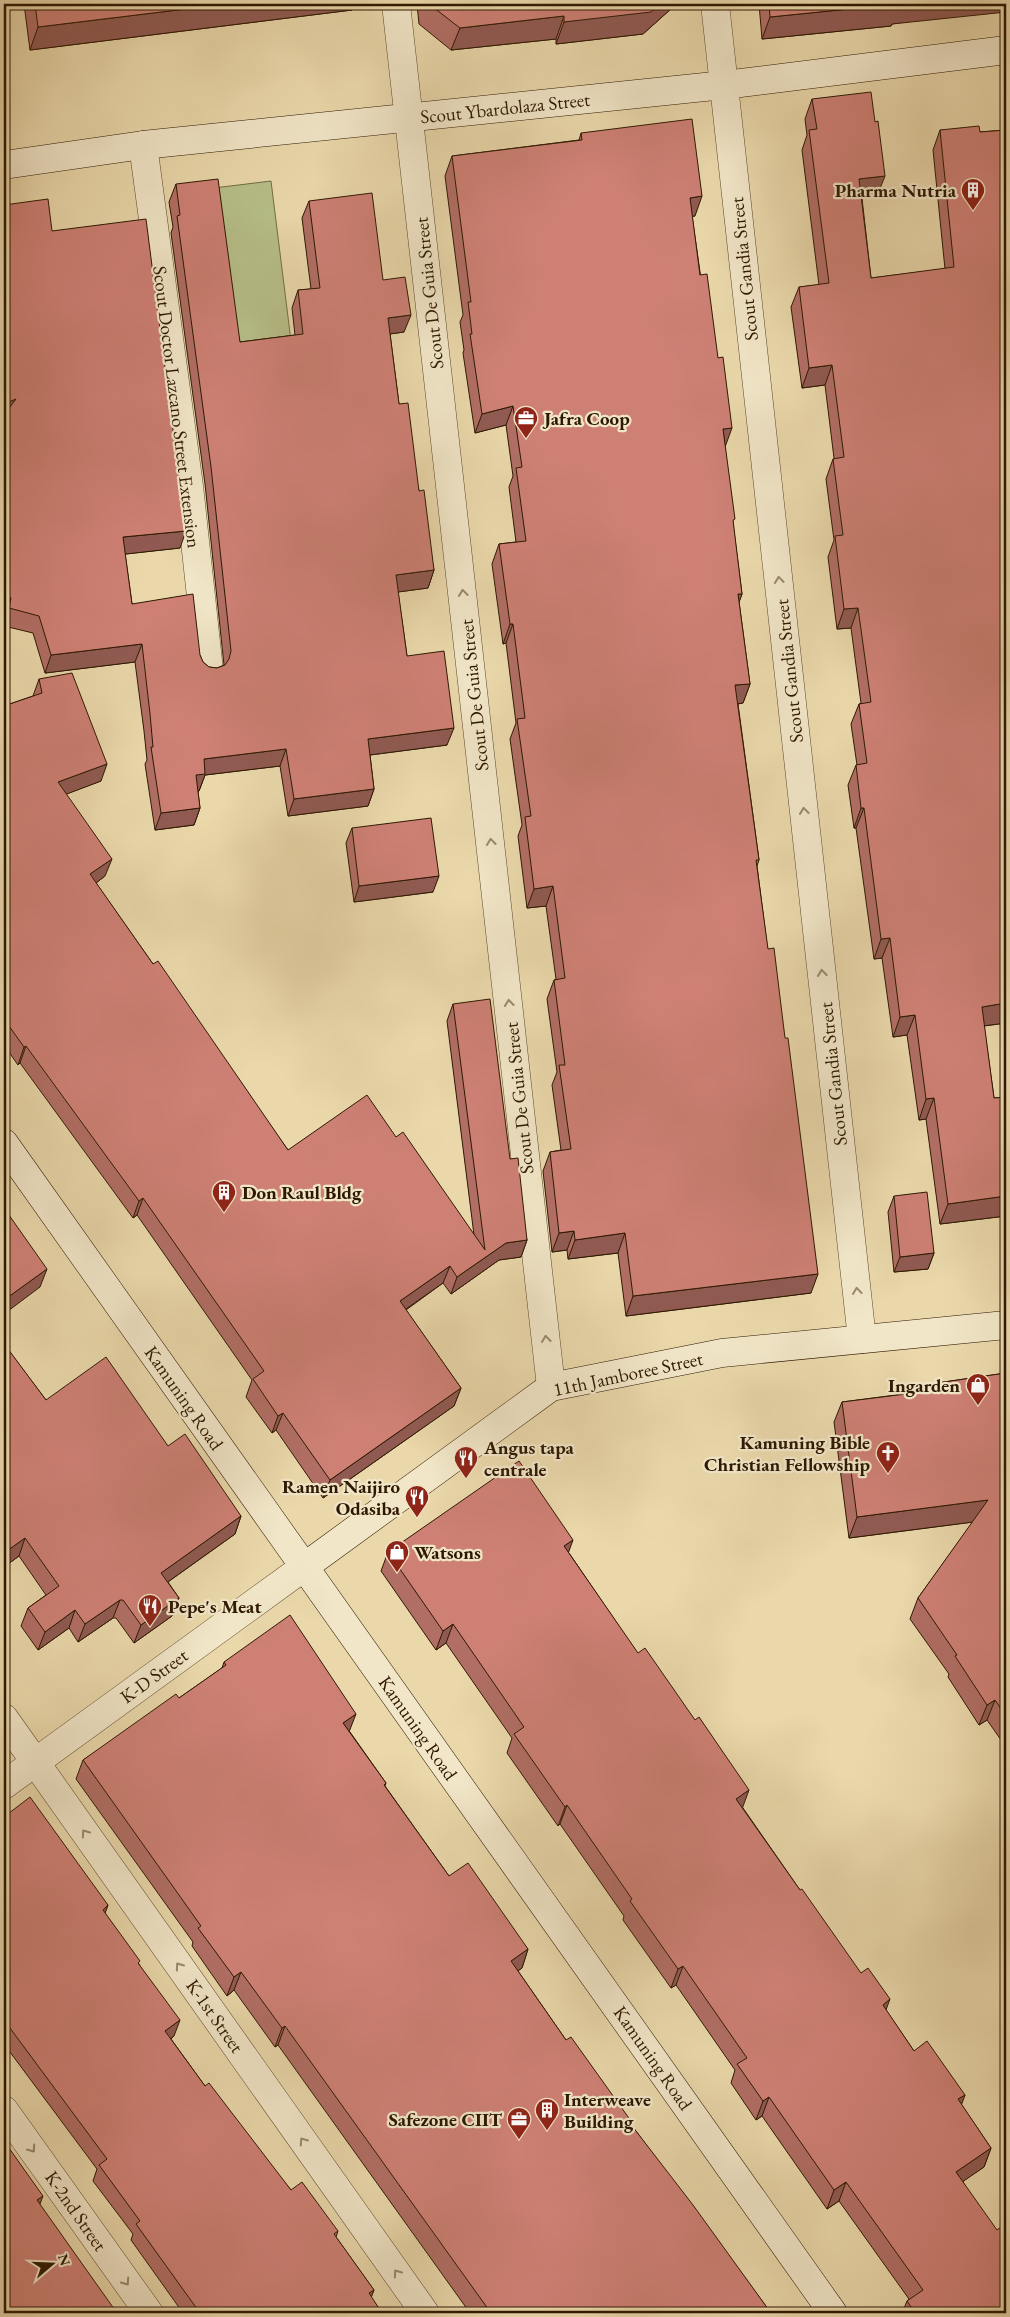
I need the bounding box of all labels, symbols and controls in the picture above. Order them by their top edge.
street label: Scout Ybardolaza Street [419,87,591,129]
building icon: Pharma Nutria [960,177,986,211]
place label: Pharma Nutria [835,178,957,203]
street label: Scout Gandia Street [724,196,764,342]
street label: Scout De Guia Street [409,216,449,370]
street label: Scout Doctor Lazcano Street Extension [147,264,207,550]
office icon: Jafra Coop [513,405,539,439]
place label: Jafra Coop [542,406,630,431]
one-way arrow [774,576,785,584]
one-way arrow [458,589,469,597]
street label: Scout Gandia Street [769,598,809,744]
street label: Scout De Guia Street [454,618,494,772]
one-way arrow [799,807,810,815]
one-way arrow [485,838,496,846]
one-way arrow [817,968,828,976]
one-way arrow [504,999,515,1007]
street label: Scout Gandia Street [813,1001,853,1147]
street label: Scout De Guia Street [499,1021,539,1175]
building icon: Don Raul Bldg [211,1179,237,1213]
place label: Don Raul Bldg [242,1180,362,1205]
one-way arrow [852,1286,863,1294]
one-way arrow [541,1335,552,1343]
street label: Kamuning Road [139,1341,229,1455]
street label: 11th Jamboree Street [551,1346,705,1402]
shop icon: Ingarden [965,1372,991,1406]
place label: Ingarden [888,1373,960,1398]
place label: Kamuning Bible Christian Fellowship [704,1430,871,1477]
place label: Angus tapa centrale [483,1435,575,1482]
church icon: Kamuning Bible Christian Fellowship [875,1440,901,1474]
restaurant icon: Angus tapa centrale [453,1445,479,1479]
place label: Ramen Naijiro Odasiba [282,1474,401,1521]
restaurant icon: Ramen Naijiro Odasiba [404,1484,430,1518]
shop icon: Watsons [384,1539,410,1573]
place label: Watsons [414,1540,481,1565]
restaurant icon: Pepe's Meat [137,1593,163,1627]
place label: Pepe's Meat [168,1594,262,1619]
street label: K-D Street [115,1643,193,1709]
street label: Kamuning Road [373,1671,463,1785]
one-way arrow [82,1829,91,1839]
one-way arrow [176,1962,185,1971]
street label: K-1st Street [180,1974,250,2058]
street label: Kamuning Road [608,2001,698,2115]
place label: Interweave Building [564,2087,651,2134]
building icon: Interweave Building [534,2097,560,2131]
office icon: Safezone CIIT [506,2106,532,2140]
place label: Safezone CIIT [388,2107,503,2132]
one-way arrow [300,2137,309,2147]
one-way arrow [26,2143,35,2153]
street label: K-2nd Street [39,2166,113,2256]
north arrow [28,2240,78,2290]
text: N [54,2251,75,2269]
one-way arrow [394,2270,403,2279]
one-way arrow [120,2276,129,2286]

